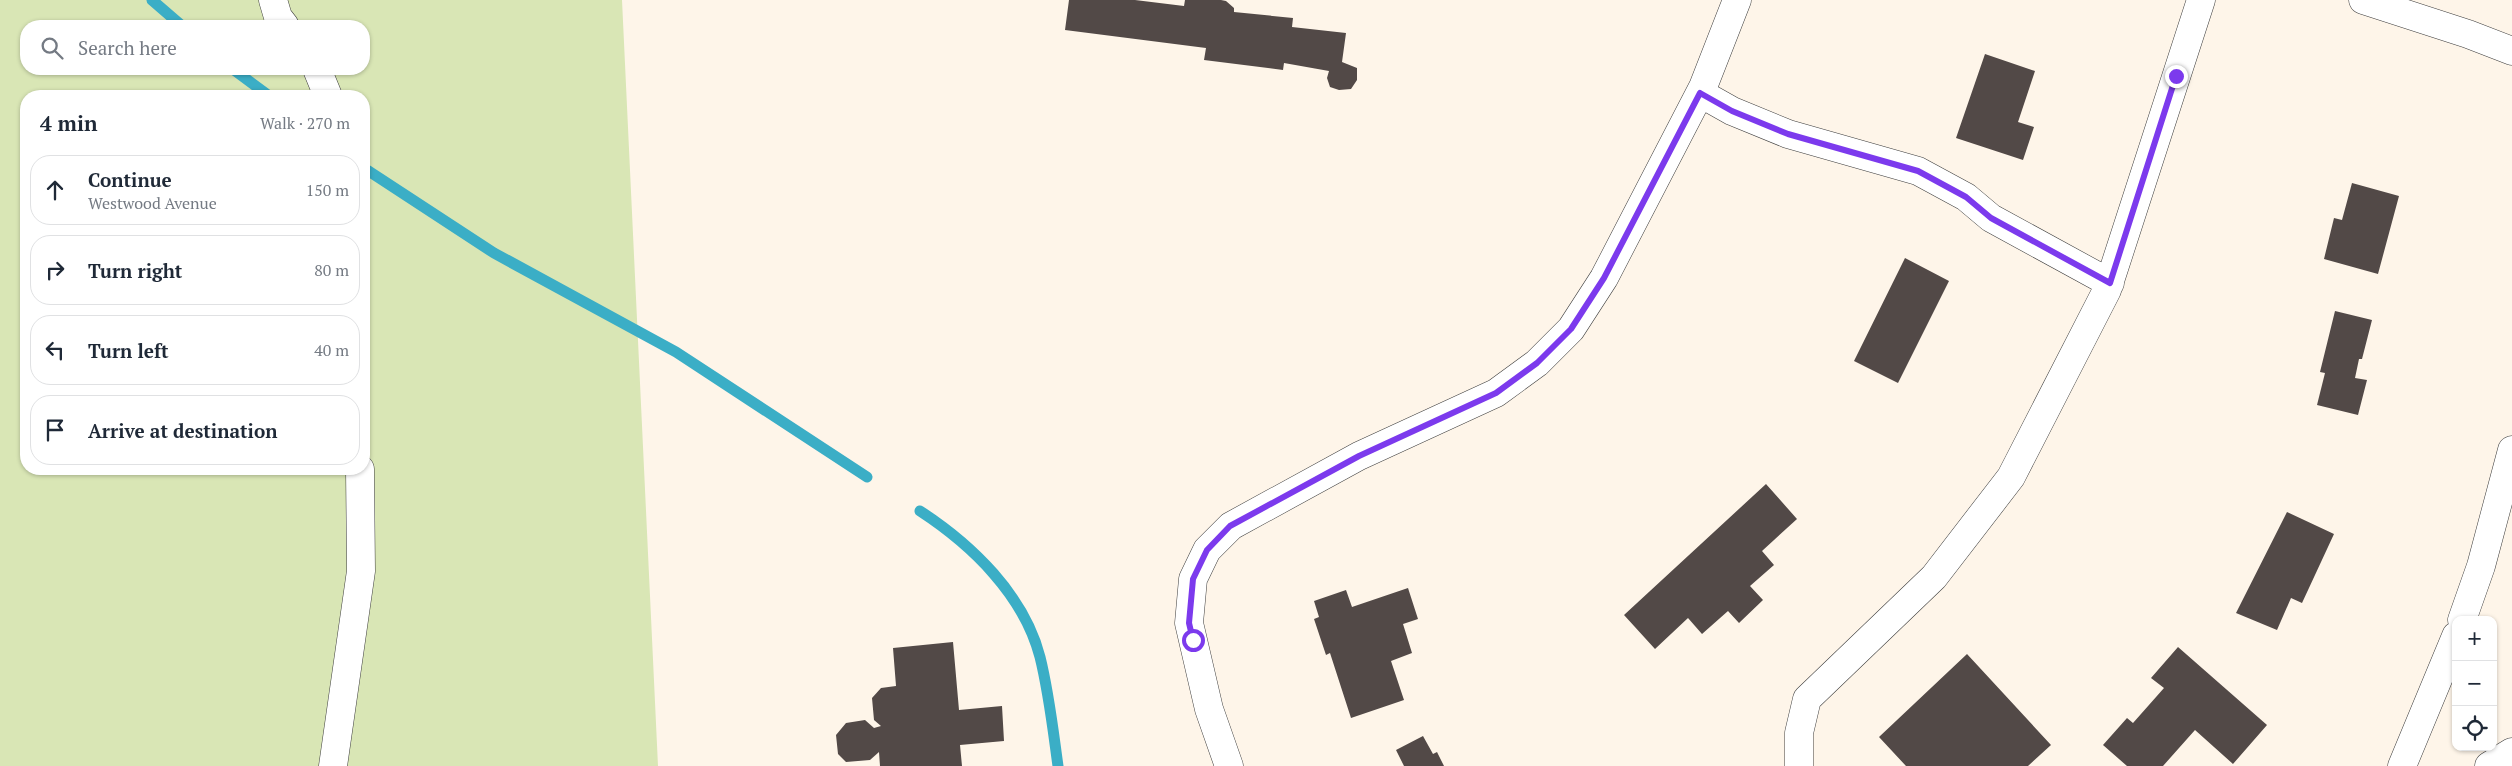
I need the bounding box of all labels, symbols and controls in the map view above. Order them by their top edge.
search box [20,20,370,75]
icon: search [38,34,66,62]
text: Search here [78,35,177,60]
route end [2165,65,2188,88]
text: 4 min [40,109,97,137]
text: Walk · 270 m [260,112,350,134]
text: Continue [88,167,172,192]
icon: ahead [41,176,69,204]
text: 150 m [306,179,349,201]
text: Westwood Avenue [88,192,217,214]
icon: right [41,256,69,284]
text: Turn right [88,258,182,283]
text: 80 m [314,259,349,281]
icon: left [41,336,69,364]
text: Turn left [88,338,169,363]
text: 40 m [314,339,349,361]
icon: arrive [41,416,69,444]
text: Arrive at destination [88,418,277,443]
map controls [2452,616,2497,751]
button: + [2452,616,2497,661]
route start [1182,629,1205,652]
button: − [2452,661,2497,706]
button: locate [2452,706,2497,751]

